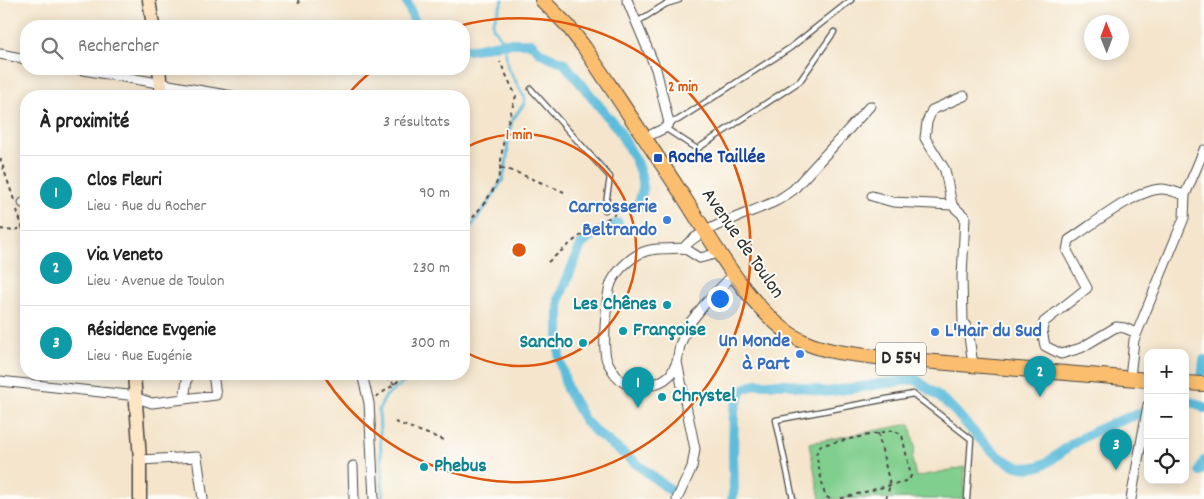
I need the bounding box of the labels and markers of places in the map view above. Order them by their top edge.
place label: Roche Taillée [668,144,765,172]
marker: Roche Taillée [652,152,664,164]
place label: Carrosserie Beltrando [568,194,657,245]
marker: Carrosserie Beltrando [661,214,673,226]
centre of rings [510,241,528,259]
place label: Les Chênes [573,291,657,319]
marker: Les Chênes [661,299,673,311]
place label: Françoise [633,317,706,345]
place label: L'Hair du Sud [945,318,1042,346]
marker: Françoise [617,325,629,337]
marker: L'Hair du Sud [929,326,941,338]
place label: Un Monde à Part [719,328,791,379]
place label: Sancho [519,329,573,357]
marker: Sancho [577,337,589,349]
marker: Un Monde à Part [794,348,806,360]
pin: 2 [1024,356,1056,397]
pin: 1 [622,367,654,408]
place label: Chrystel [672,383,736,411]
marker: Chrystel [656,391,668,403]
pin: 3 [1100,429,1132,470]
place label: Phebus [434,453,487,481]
marker: Phebus [418,461,430,473]

